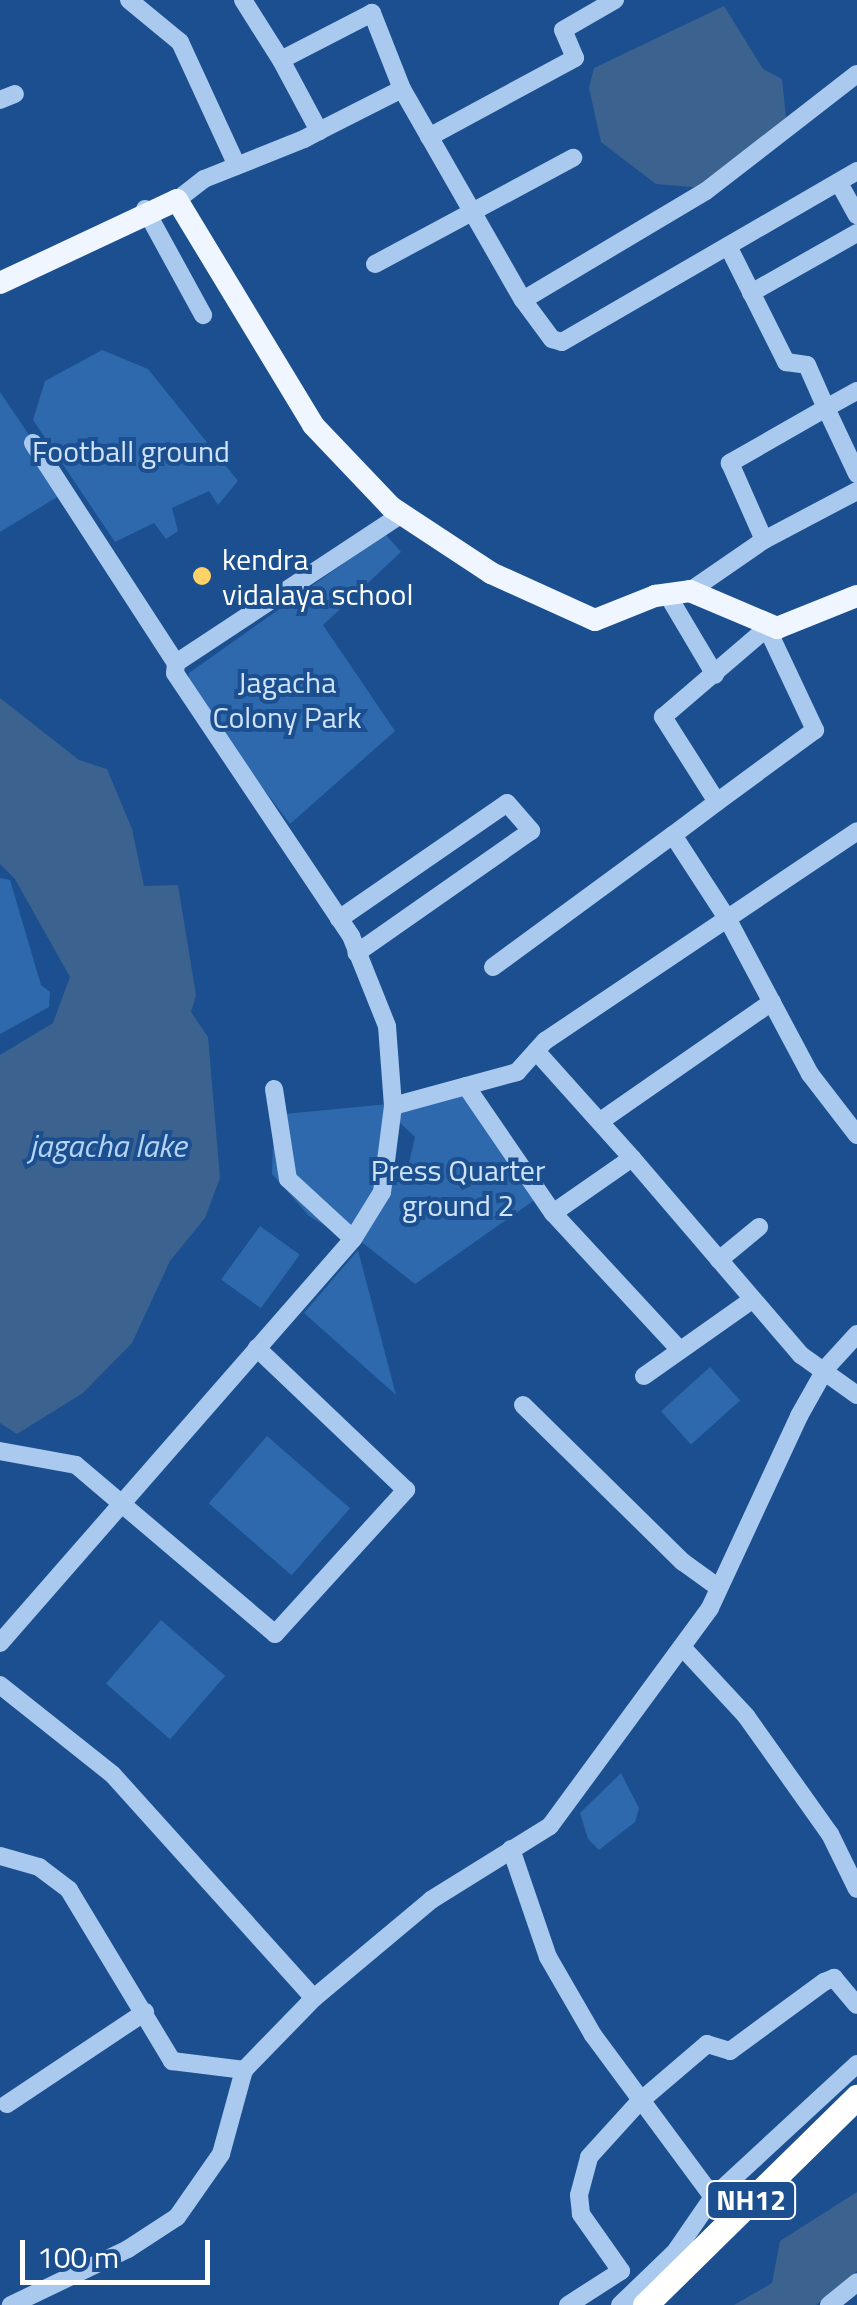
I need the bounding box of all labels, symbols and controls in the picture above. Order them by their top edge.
park label: Football ground [32,433,230,469]
place label: kendra vidalaya school [222,541,413,612]
marker: kendra vidalaya school [191,565,213,587]
park label: Jagacha Colony Park [212,664,362,734]
water label: jagacha lake [30,1126,186,1164]
park label: Press Quarter ground 2 [371,1152,545,1222]
road number: NH12 [706,2177,796,2223]
scale bar [25,2220,215,2282]
text: 100 m [37,2234,119,2280]

